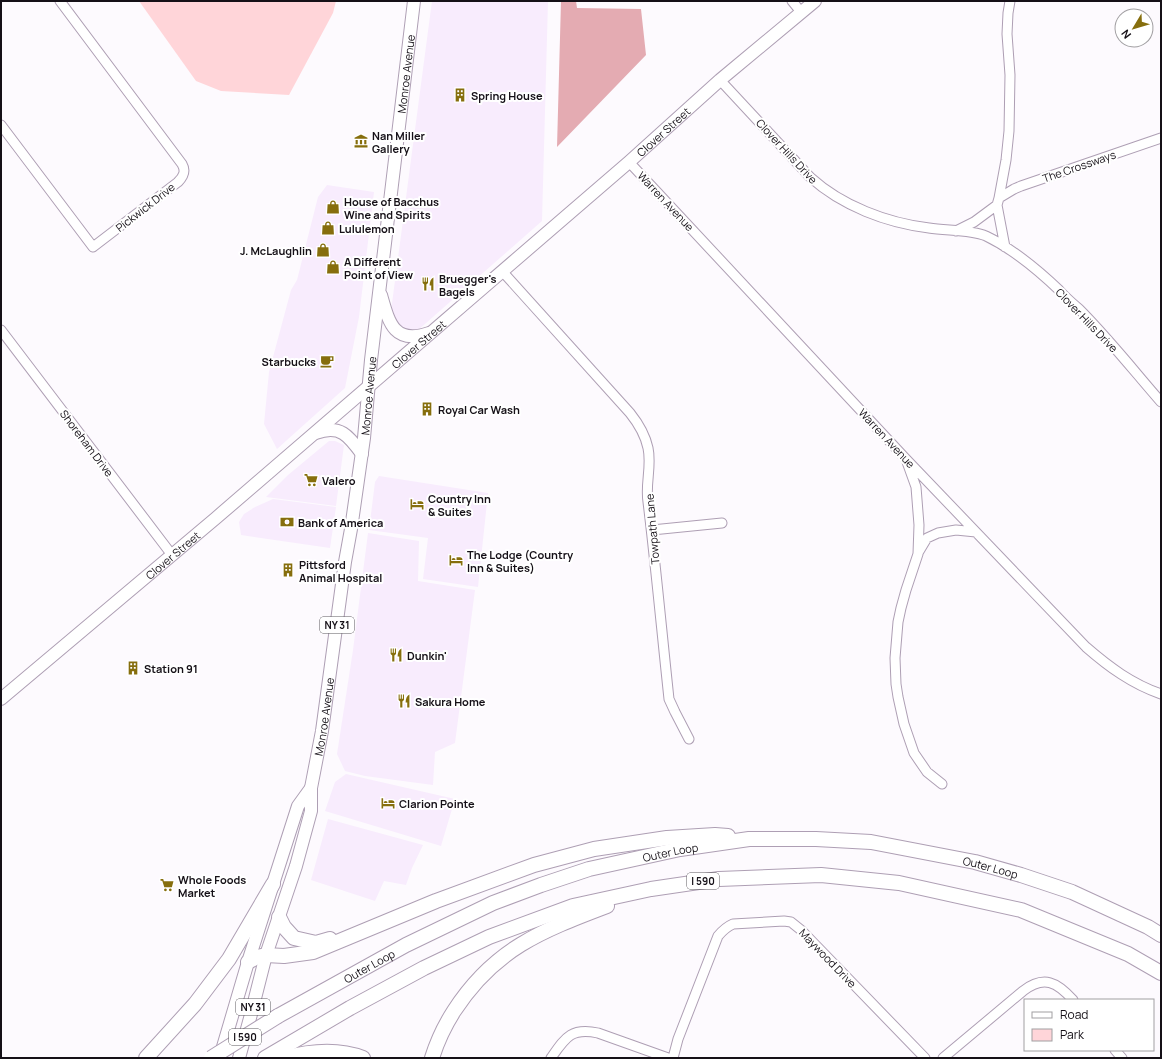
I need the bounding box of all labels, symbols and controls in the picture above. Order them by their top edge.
north arrow [1114,8,1154,48]
text: N [1117,27,1134,42]
street label: Monroe Avenue [393,33,417,114]
building icon: Spring House [452,87,468,103]
place label: Spring House [471,88,543,103]
street label: Clover Street [633,103,693,159]
street label: Clover Hills Drive [753,115,821,187]
place label: Nan Miller Gallery [372,128,426,156]
museum icon: Nan Miller Gallery [353,133,369,149]
street label: The Crossways [1040,146,1118,186]
street label: Warren Avenue [634,168,698,234]
street label: Pickwick Drive [112,179,178,235]
place label: House of Bacchus Wine and Spirits [344,194,439,222]
shop icon: House of Bacchus Wine and Spirits [325,199,341,215]
shop icon: Lululemon [320,220,336,236]
place label: Lululemon [339,221,395,236]
shop icon: J. McLaughlin [315,242,331,258]
place label: J. McLaughlin [240,243,312,258]
place label: A Different Point of View [344,254,413,282]
shop icon: A Different Point of View [325,259,341,275]
place label: Bruegger's Bagels [439,271,496,299]
restaurant icon: Bruegger's Bagels [420,276,436,292]
street label: Clover Hills Drive [1053,285,1122,356]
street label: Clover Street [388,316,449,371]
cafe icon: Starbucks [319,353,335,369]
place label: Starbucks [262,354,316,369]
street label: Monroe Avenue [357,355,379,436]
building icon: Royal Car Wash [419,401,435,417]
place label: Royal Car Wash [438,402,520,417]
street label: Warren Avenue [855,405,919,471]
street label: Shoreham Drive [57,407,117,480]
supermarket icon: Valero [303,472,319,488]
place label: Valero [322,473,356,488]
place label: Country Inn & Suites [428,491,491,519]
street label: Towpath Lane [641,493,663,565]
hotel icon: Country Inn & Suites [409,496,425,512]
bank icon: Bank of America [279,514,295,530]
place label: Bank of America [298,515,383,530]
street label: Clover Street [142,527,203,582]
place label: The Lodge (Country Inn & Suites) [467,547,574,575]
hotel icon: The Lodge (Country Inn & Suites) [448,552,464,568]
place label: Pittsford Animal Hospital [299,557,382,585]
building icon: Pittsford Animal Hospital [280,562,296,578]
road number: NY 31 [320,617,354,633]
restaurant icon: Dunkin' [388,647,404,663]
place label: Dunkin' [407,648,447,663]
building icon: Station 91 [125,660,141,676]
place label: Station 91 [144,661,198,676]
street label: Monroe Avenue [310,676,337,757]
restaurant icon: Sakura Home [396,693,412,709]
place label: Sakura Home [415,694,486,709]
hotel icon: Clarion Pointe [380,795,396,811]
place label: Clarion Pointe [399,796,475,811]
street label: Outer Loop [641,839,700,865]
street label: Outer Loop [962,852,1020,881]
place label: Whole Foods Market [178,872,246,900]
road number: I 590 [687,873,719,889]
supermarket icon: Whole Foods Market [159,877,175,893]
street label: Maywood Drive [796,925,860,991]
street label: Outer Loop [341,945,398,986]
road number: NY 31 [236,999,270,1015]
legend [1024,999,1154,1051]
text: Road [1060,1006,1088,1023]
text: Park [1060,1026,1085,1043]
road number: I 590 [229,1029,261,1045]

